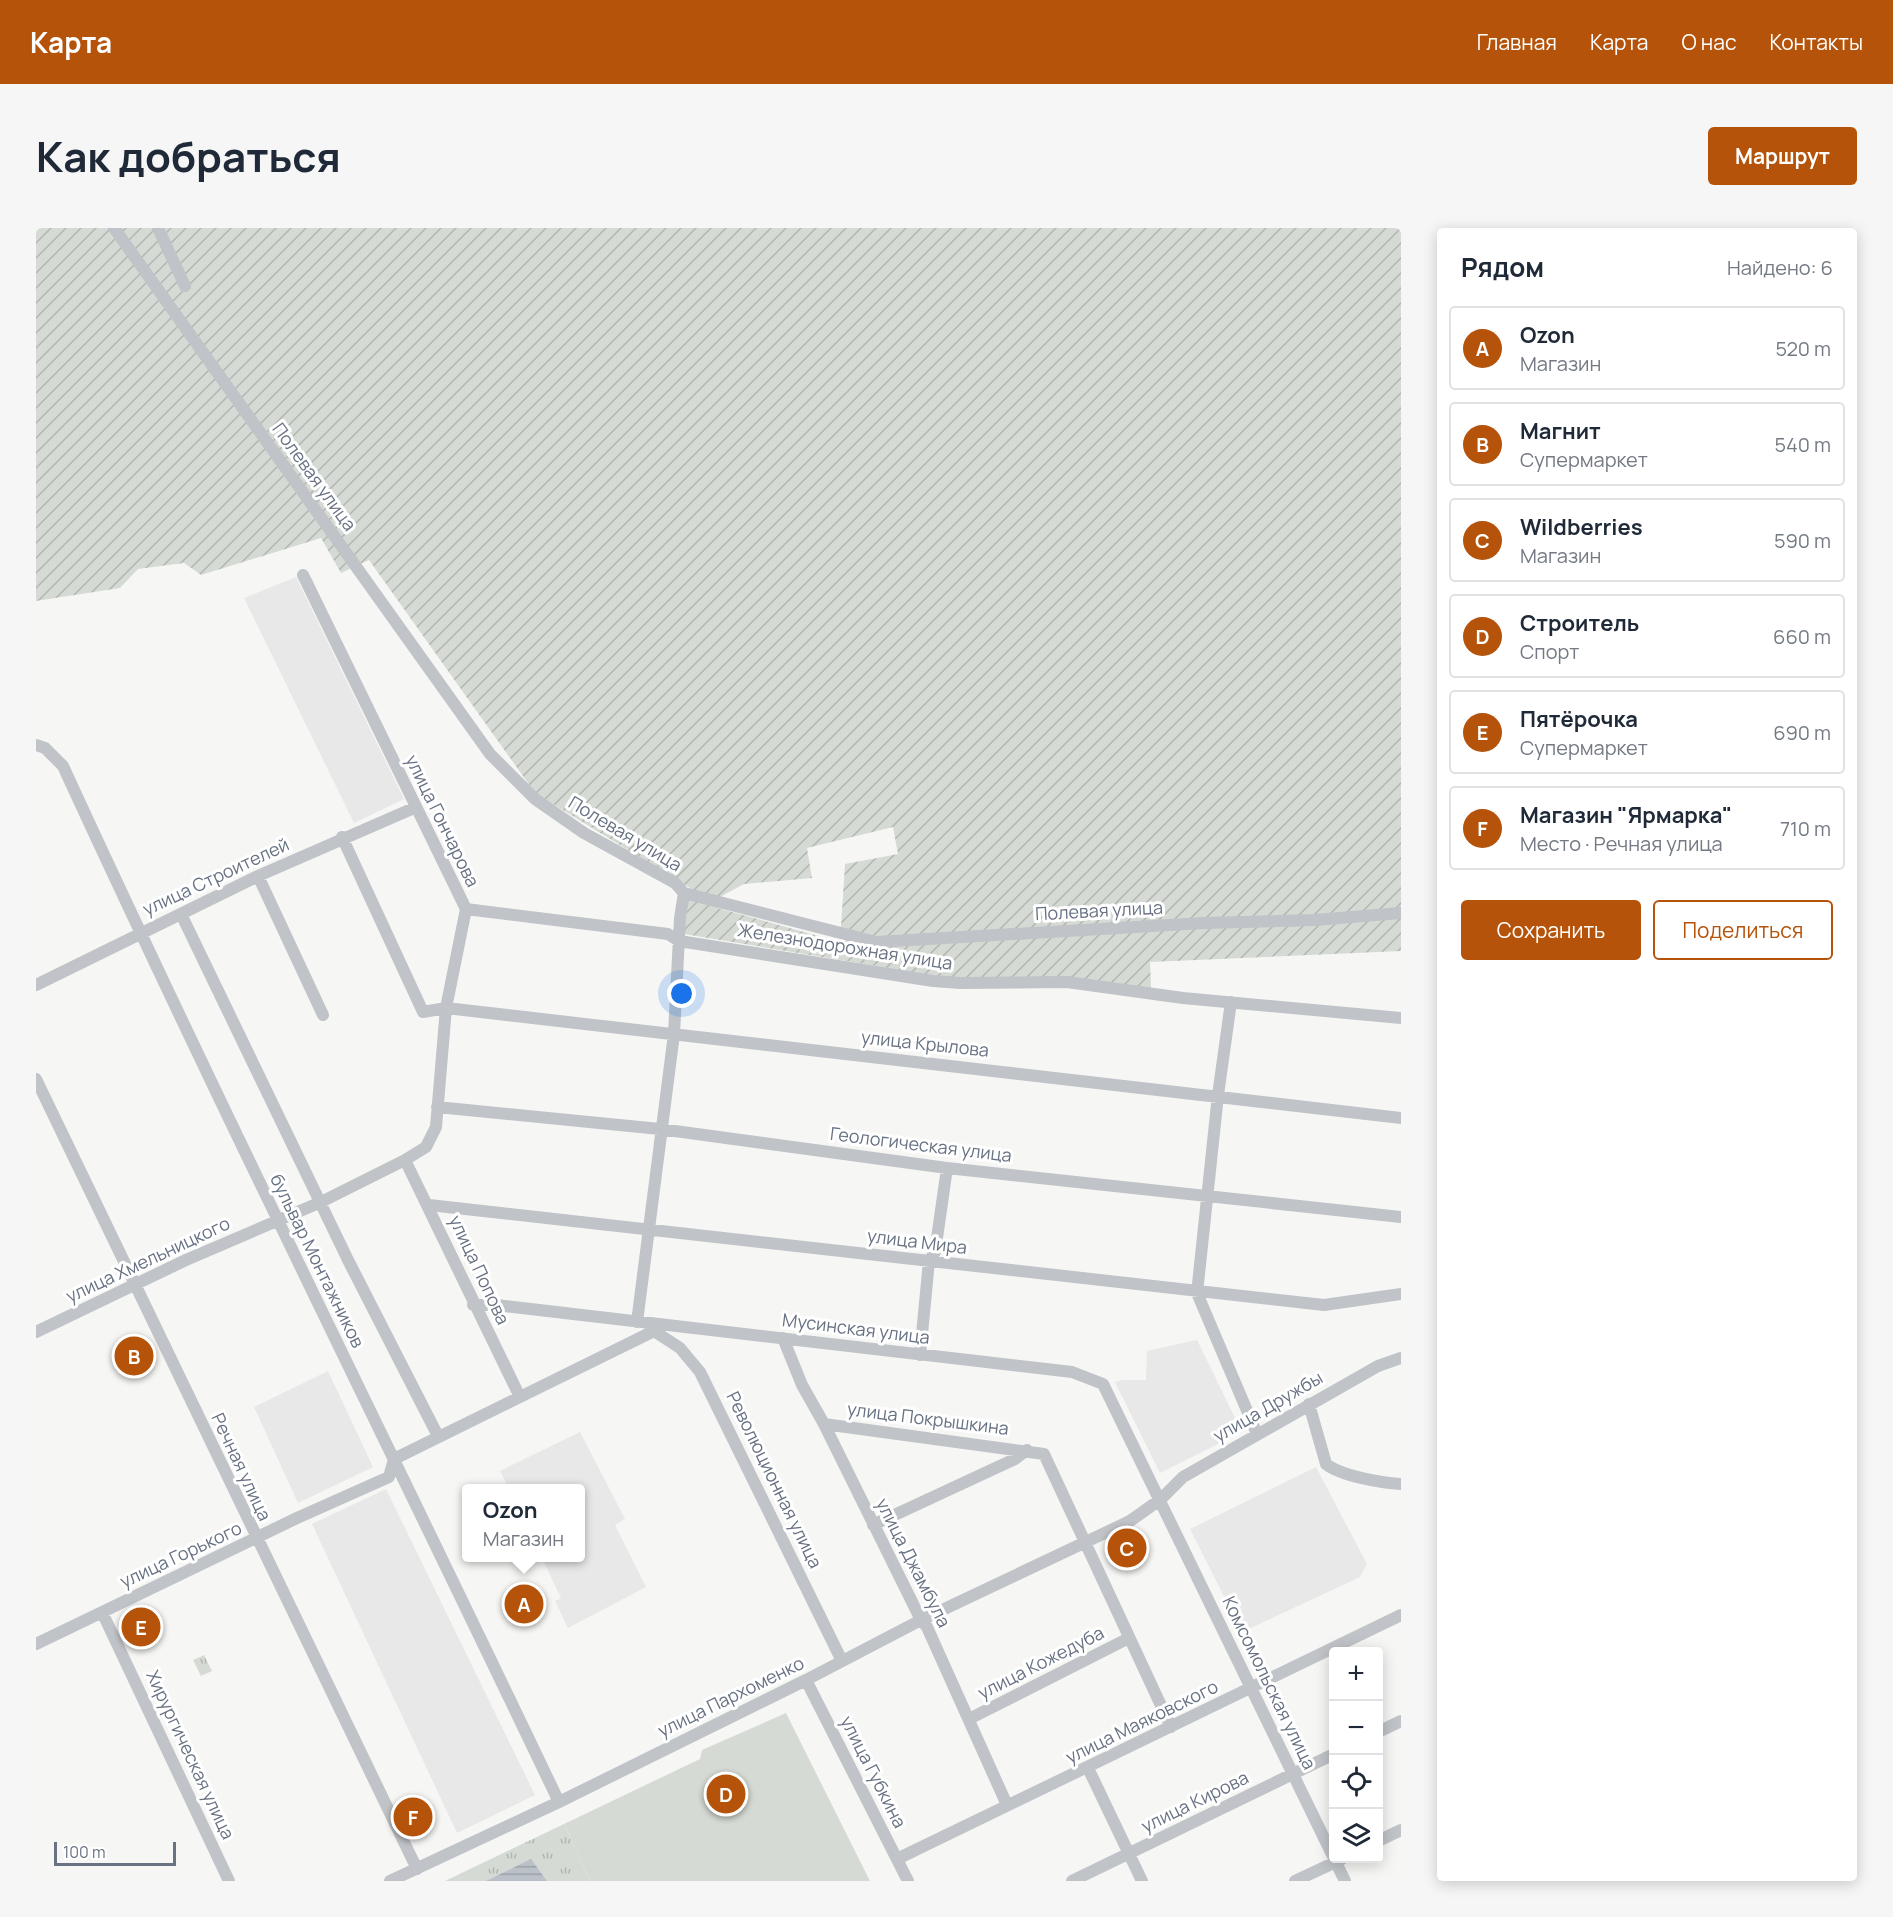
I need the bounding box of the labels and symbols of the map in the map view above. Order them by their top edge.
street label: Полевая улица [267,418,362,535]
street label: улица Гончарова [400,750,485,891]
street label: Полевая улица [564,790,687,876]
street label: улица Строителей [139,832,293,921]
street label: Полевая улица [1034,895,1163,925]
street label: Железнодорожная улица [736,917,954,975]
your location [667,979,696,1008]
street label: улица Крылова [860,1024,990,1062]
street label: Геологическая улица [829,1121,1013,1167]
street label: бульвар Монтажников [265,1170,371,1352]
street label: улица Хмельницкого [62,1211,233,1308]
street label: улица Попова [444,1211,516,1328]
street label: улица Мира [866,1223,968,1259]
street label: Мусинская улица [781,1307,931,1349]
pin: B [114,1334,154,1378]
street label: улица Дружбы [1208,1365,1327,1447]
street label: Революционная улица [722,1387,828,1572]
street label: улица Покрышкина [846,1396,1010,1440]
street label: Речная улица [206,1409,277,1524]
street label: улица Джамбула [871,1494,957,1631]
street label: улица Горького [116,1515,245,1593]
pin: C [1108,1526,1146,1570]
pin: A [504,1582,544,1626]
street label: Комсомольская улица [1218,1592,1322,1773]
pin: E [122,1604,160,1650]
street label: улица Кожедуба [973,1620,1108,1704]
street label: улица Пархоменко [653,1650,808,1742]
street label: Хирургическая улица [141,1666,241,1843]
street label: улица Маяковского [1061,1674,1222,1768]
street label: улица Губкина [835,1712,912,1832]
street label: улица Кирова [1137,1765,1252,1837]
pin: D [706,1772,746,1816]
pin: F [394,1794,433,1840]
scale bar [54,1839,176,1866]

